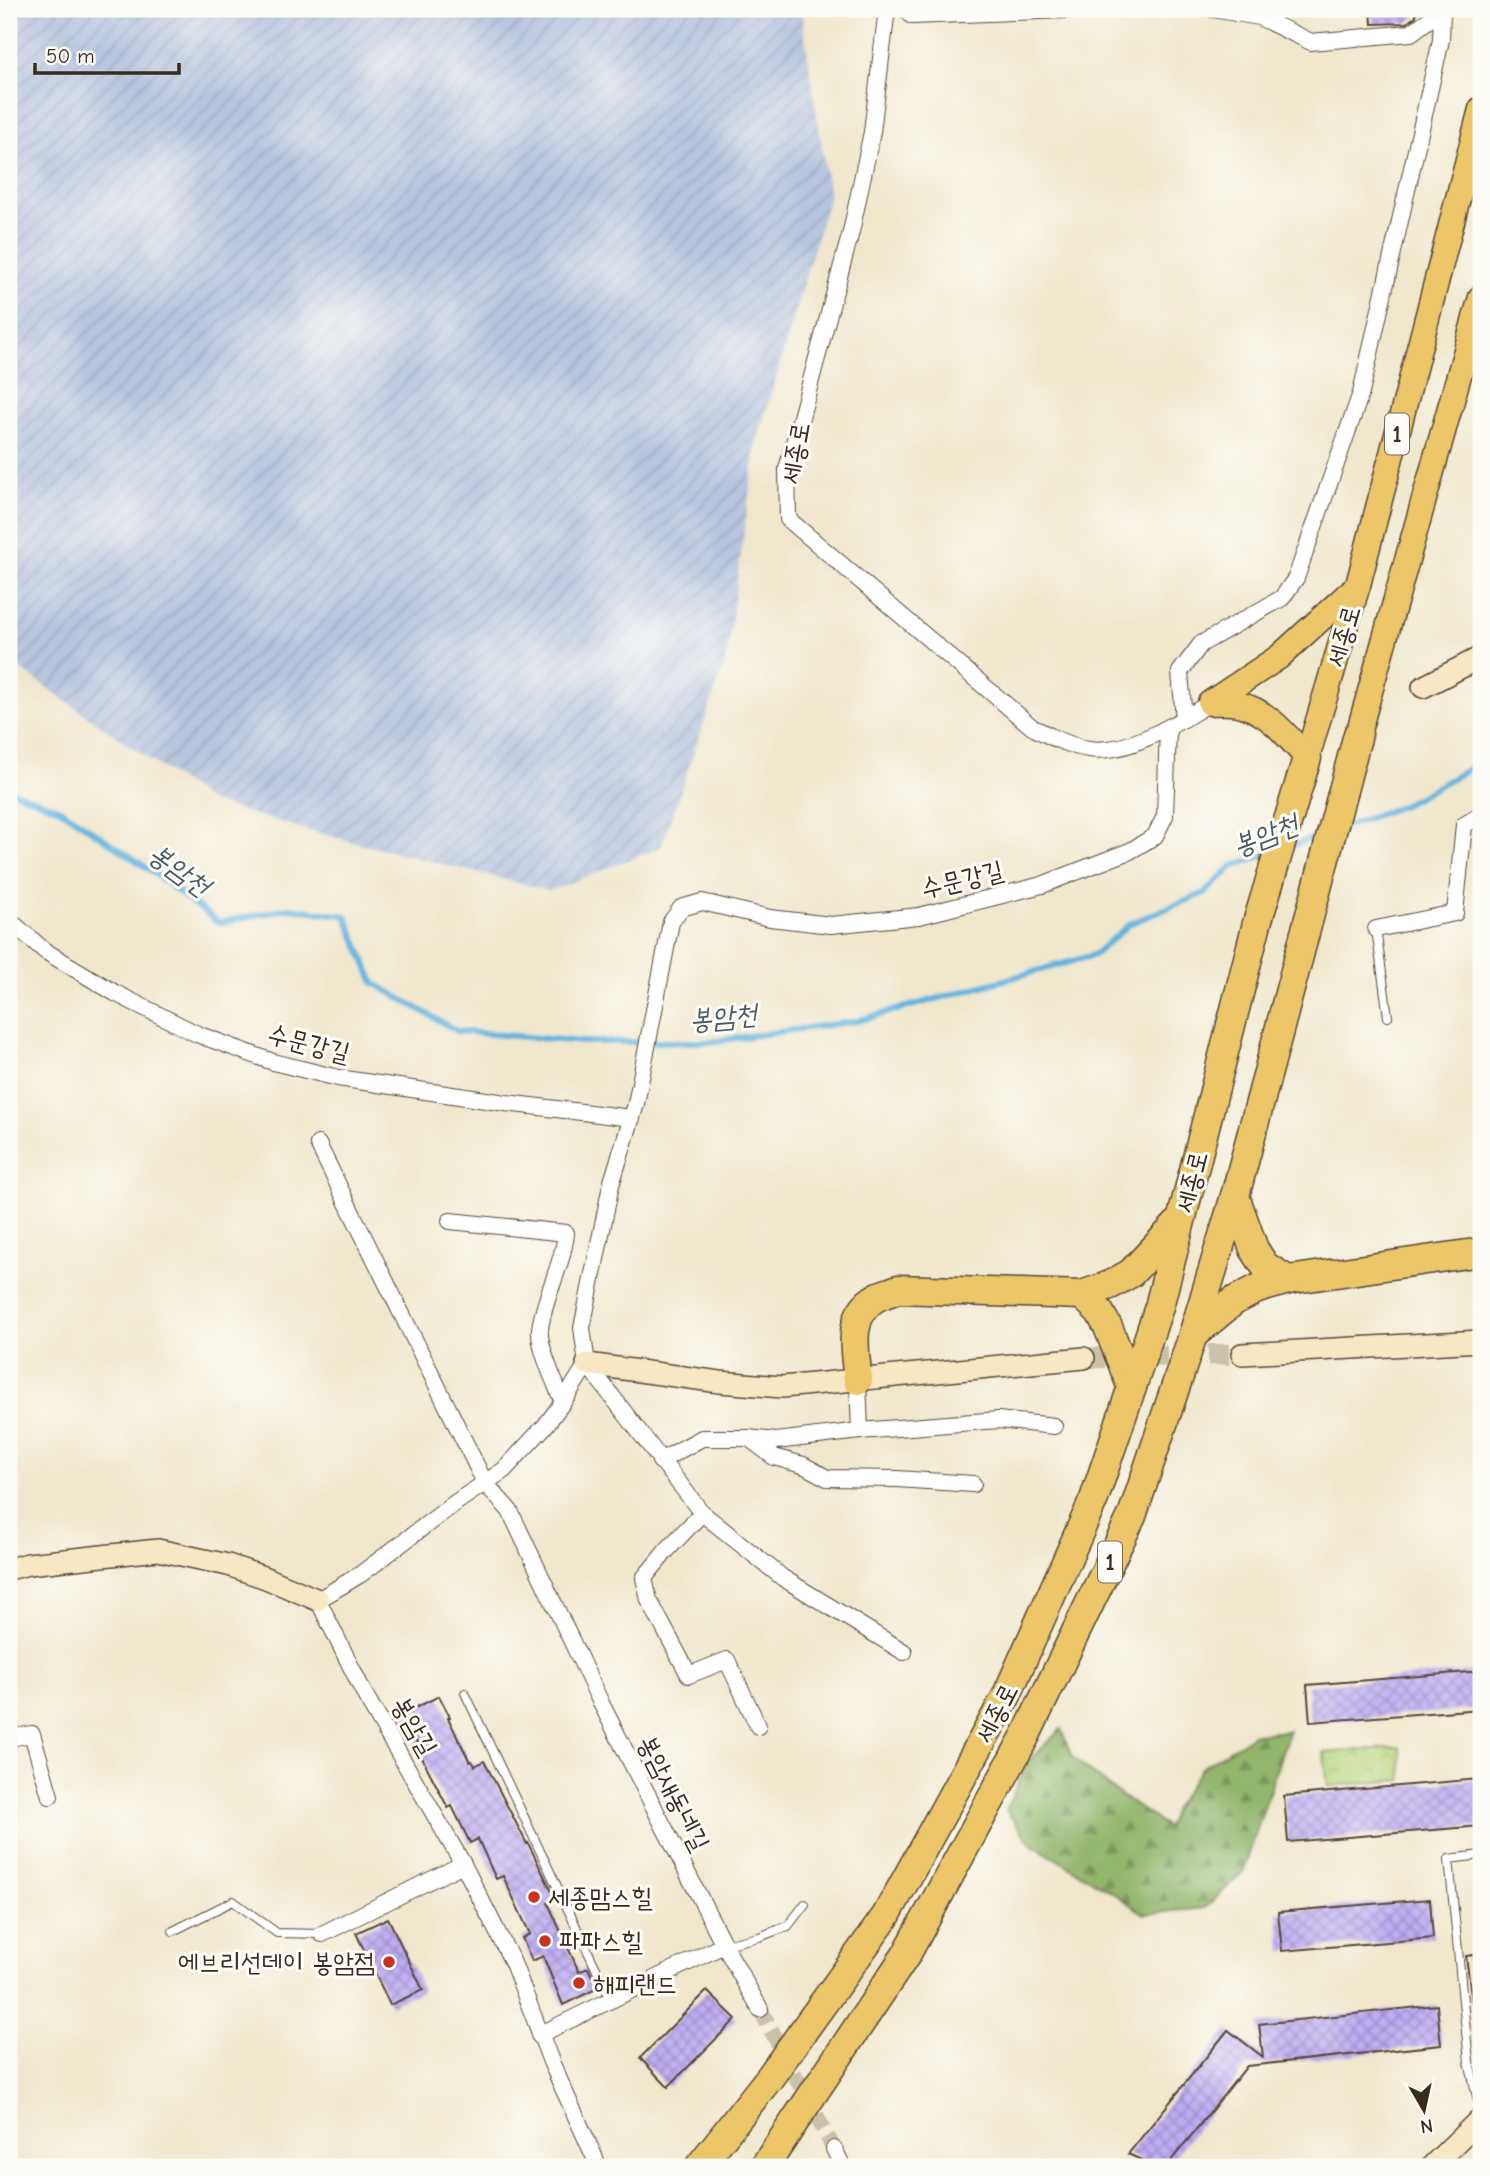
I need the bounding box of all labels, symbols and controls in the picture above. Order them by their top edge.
scale bar [35,32,178,76]
text: 50 m [46,44,95,68]
road number: 1 [1385,414,1409,454]
street label: 세종로 [776,420,816,487]
street label: 세종로 [1321,602,1367,671]
water label: 봉암천 [1228,807,1305,862]
water label: 봉암천 [143,837,218,904]
street label: 수문강길 [918,855,1007,905]
water label: 봉암천 [688,998,761,1036]
street label: 수문강길 [265,1019,353,1069]
street label: 세종로 [1170,1148,1214,1216]
road number: 1 [1098,1542,1122,1582]
street label: 세종로 [969,1679,1025,1748]
street label: 봉암길 [385,1692,443,1761]
street label: 봉암새동네길 [631,1731,715,1856]
place label: 세종맘스힐 [548,1883,653,1913]
marker: 세종맘스힐 [526,1889,542,1905]
place label: 파파스힐 [559,1927,643,1957]
marker: 파파스힐 [537,1933,553,1949]
place label: 에브리선데이 봉암점 [178,1948,375,1978]
marker: 에브리선데이 봉암점 [381,1954,397,1970]
place label: 해피랜드 [593,1969,677,1999]
marker: 해피랜드 [571,1975,587,1991]
north arrow [1388,2074,1458,2144]
text: N [1419,2114,1434,2138]

